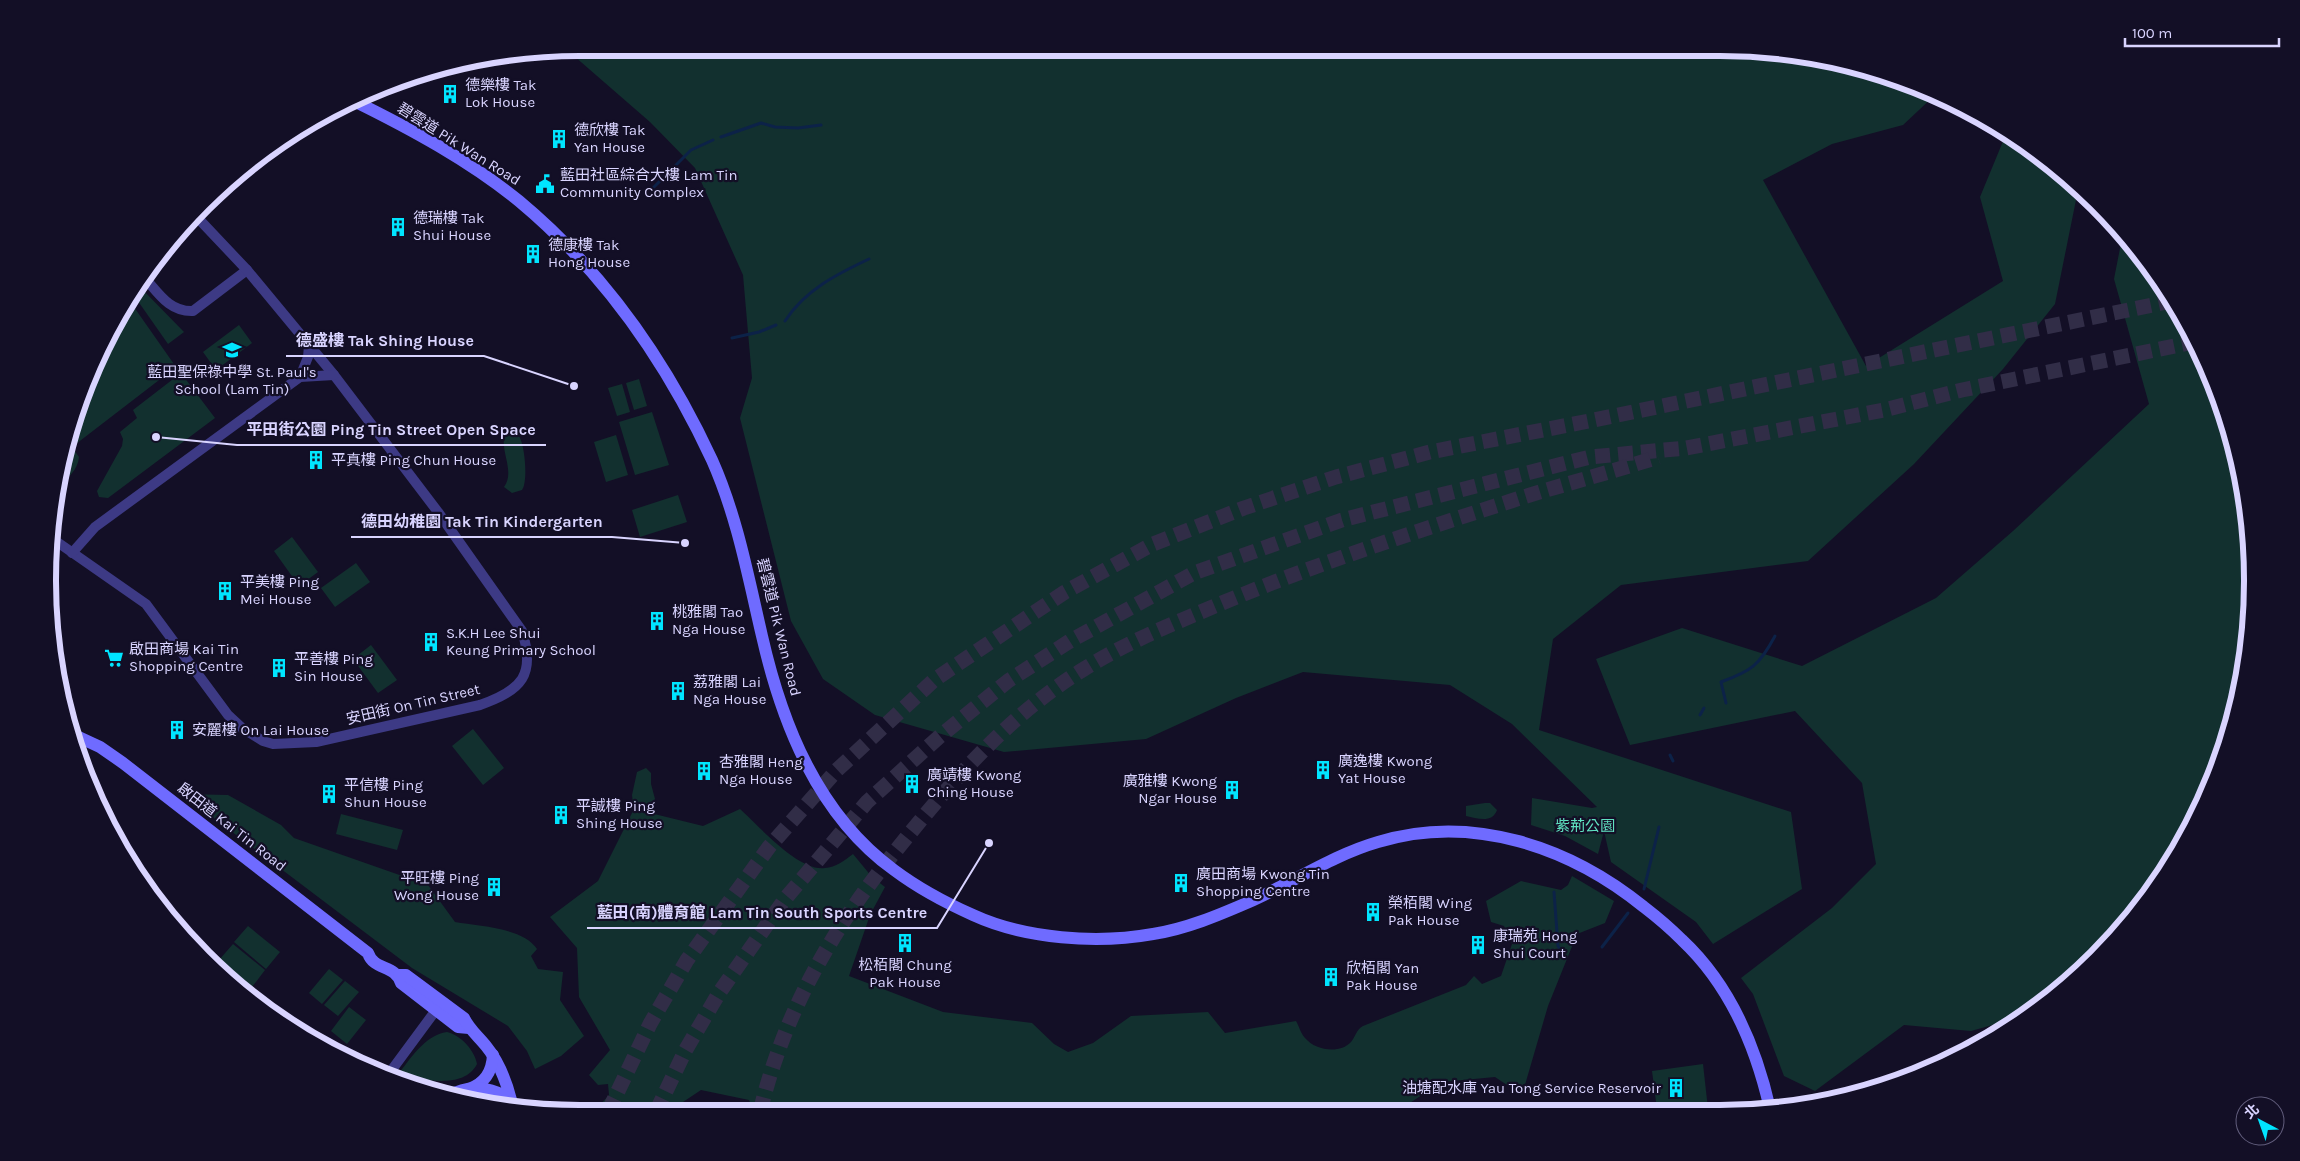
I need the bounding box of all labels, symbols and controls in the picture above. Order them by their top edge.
scale bar [2125,15,2279,47]
text: 100 m [2132,24,2172,42]
place label: 德樂樓 Tak Lok House [465,76,536,111]
building icon: 德樂樓 Tak Lok House [439,83,461,105]
street label: 碧雲道 Pik Wan Road [394,99,524,189]
place label: 德欣樓 Tak Yan House [574,121,645,156]
building icon: 德欣樓 Tak Yan House [548,128,570,150]
place label: 藍田社區綜合大樓 Lam Tin Community Complex [560,166,737,201]
public building icon: 藍田社區綜合大樓 Lam Tin Community Complex [534,173,556,195]
place label: 德瑞樓 Tak Shui House [413,209,491,244]
building icon: 德瑞樓 Tak Shui House [387,216,409,238]
place label: 德康樓 Tak Hong House [548,236,630,271]
building icon: 德康樓 Tak Hong House [522,243,544,265]
callout: 德盛樓 Tak Shing House [286,325,484,356]
text: 德盛樓 Tak Shing House [296,331,474,350]
school or university icon: 藍田聖保祿中學 St. Paul's School (Lam Tin) [221,339,243,361]
place label: 藍田聖保祿中學 St. Paul's School (Lam Tin) [147,363,317,398]
callout: 平田街公園 Ping Tin Street Open Space [237,414,546,445]
text: 平田街公園 Ping Tin Street Open Space [246,420,536,439]
building icon: 平真樓 Ping Chun House [305,449,327,471]
place label: 平真樓 Ping Chun House [331,451,496,469]
callout: 德田幼稚園 Tak Tin Kindergarten [351,506,612,537]
text: 德田幼稚園 Tak Tin Kindergarten [361,512,603,531]
street label: 碧雲道 Pik Wan Road [753,556,805,698]
place label: 平美樓 Ping Mei House [240,573,319,608]
building icon: 平美樓 Ping Mei House [214,580,236,602]
place label: 桃雅閣 Tao Nga House [672,603,745,638]
building icon: 桃雅閣 Tao Nga House [646,610,668,632]
place label: S.K.H Lee Shui Keung Primary School [446,624,596,659]
building icon: S.K.H Lee Shui Keung Primary School [420,631,442,653]
place label: 啟田商場 Kai Tin Shopping Centre [129,640,243,675]
supermarket icon: 啟田商場 Kai Tin Shopping Centre [103,647,125,669]
place label: 平善樓 Ping Sin House [294,650,373,685]
building icon: 平善樓 Ping Sin House [268,657,290,679]
place label: 荔雅閣 Lai Nga House [693,673,766,708]
street label: 安田街 On Tin Street [344,680,482,728]
building icon: 荔雅閣 Lai Nga House [667,680,689,702]
building icon: 安麗樓 On Lai House [166,719,188,741]
place label: 安麗樓 On Lai House [192,721,329,739]
place label: 廣逸樓 Kwong Yat House [1338,752,1433,787]
place label: 杏雅閣 Heng Nga House [719,753,803,788]
building icon: 廣逸樓 Kwong Yat House [1312,759,1334,781]
building icon: 杏雅閣 Heng Nga House [693,760,715,782]
place label: 廣靖樓 Kwong Ching House [927,766,1022,801]
place label: 廣雅樓 Kwong Ngar House [1123,772,1218,807]
building icon: 廣靖樓 Kwong Ching House [901,773,923,795]
place label: 平信樓 Ping Shun House [344,776,427,811]
street label: 啟田道 Kai Tin Road [174,779,290,875]
building icon: 廣雅樓 Kwong Ngar House [1221,779,1243,801]
building icon: 平信樓 Ping Shun House [318,783,340,805]
place label: 平誠樓 Ping Shing House [576,797,663,832]
building icon: 平誠樓 Ping Shing House [550,804,572,826]
park label: 紫荊公園 [1555,817,1615,835]
place label: 廣田商場 Kwong Tin Shopping Centre [1196,865,1330,900]
place label: 平旺樓 Ping Wong House [394,869,480,904]
building icon: 廣田商場 Kwong Tin Shopping Centre [1170,872,1192,894]
building icon: 平旺樓 Ping Wong House [483,876,505,898]
place label: 榮栢閣 Wing Pak House [1388,894,1472,929]
callout: 藍田(南)體育館 Lam Tin South Sports Centre [587,897,937,928]
building icon: 榮栢閣 Wing Pak House [1362,901,1384,923]
text: 藍田(南)體育館 Lam Tin South Sports Centre [597,903,927,922]
place label: 康瑞苑 Hong Shui Court [1493,927,1578,962]
building icon: 松栢閣 Chung Pak House [894,932,916,954]
building icon: 康瑞苑 Hong Shui Court [1467,934,1489,956]
place label: 松栢閣 Chung Pak House [858,956,952,991]
place label: 欣栢閣 Yan Pak House [1346,959,1419,994]
building icon: 欣栢閣 Yan Pak House [1320,966,1342,988]
building icon: 油塘配水庫 Yau Tong Service Reservoir [1665,1077,1687,1099]
place label: 油塘配水庫 Yau Tong Service Reservoir [1402,1079,1662,1097]
north arrow [2235,1096,2285,1146]
text: 北 [2241,1101,2263,1123]

